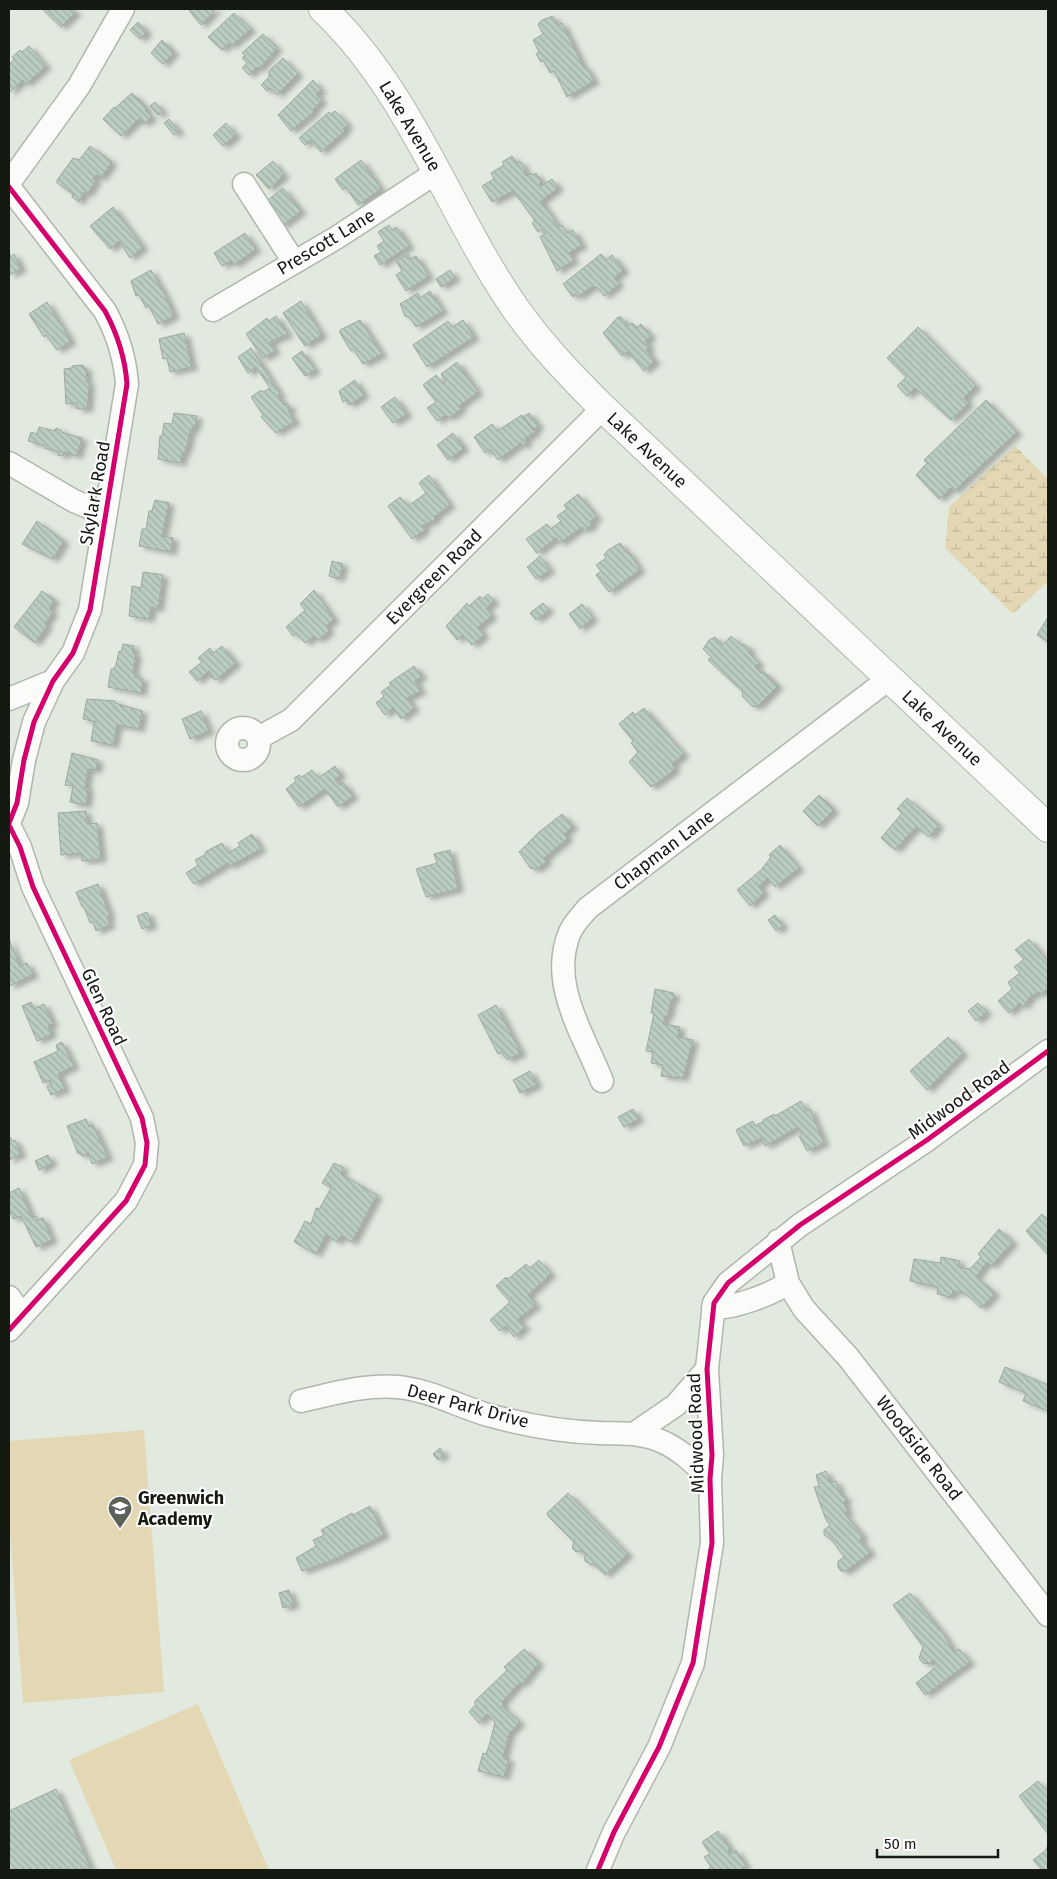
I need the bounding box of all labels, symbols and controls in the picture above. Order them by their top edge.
street label: Lake Avenue [374,77,446,175]
street label: Prescott Lane [273,204,379,280]
street label: Lake Avenue [602,407,692,493]
street label: Skylark Road [75,439,115,547]
street label: Evergreen Road [381,524,487,630]
street label: Lake Avenue [897,685,987,771]
street label: Chapman Lane [609,805,719,895]
street label: Glen Road [76,965,132,1049]
street label: Midwood Road [904,1056,1014,1144]
street label: Midwood Road [683,1372,709,1494]
street label: Deer Park Drive [405,1379,531,1433]
street label: Woodside Road [871,1391,967,1505]
place label: Greenwich Academy [137,1487,224,1530]
school or university icon: Greenwich Academy [107,1495,133,1529]
scale bar [877,1826,998,1858]
text: 50 m [884,1835,917,1853]

